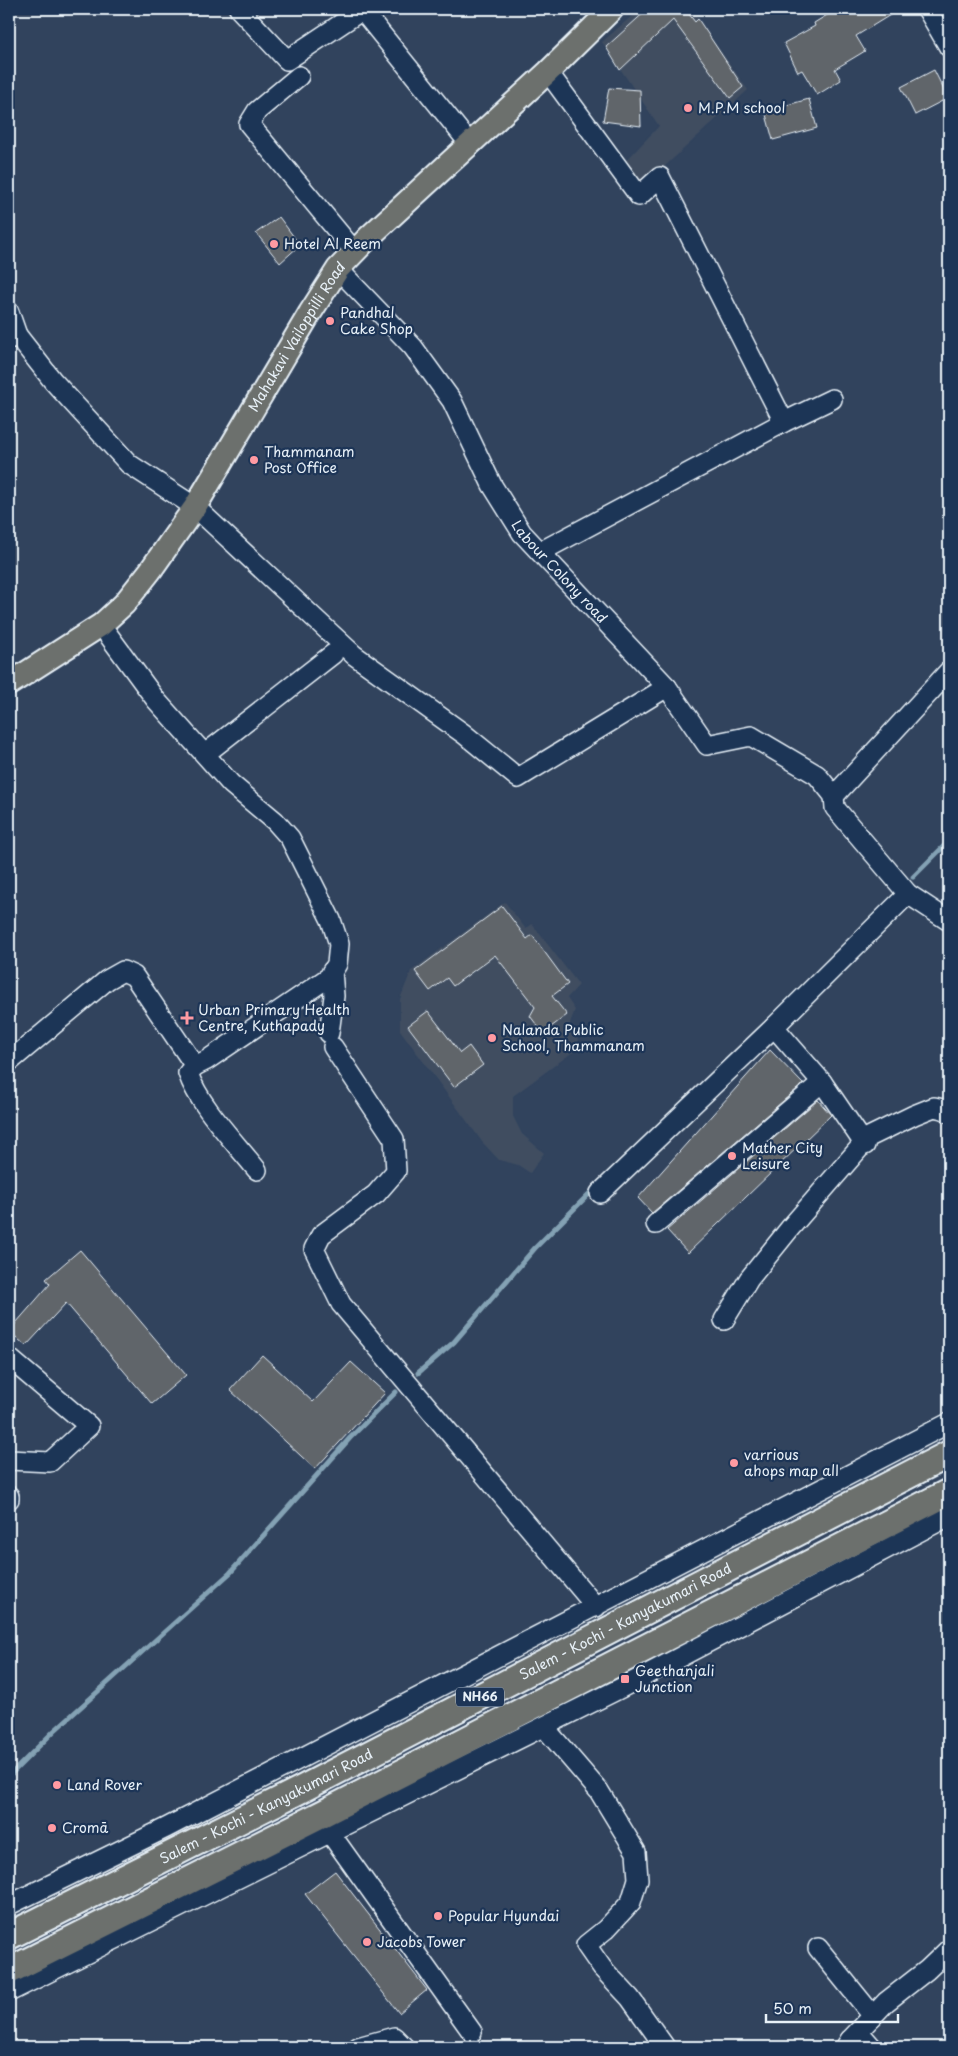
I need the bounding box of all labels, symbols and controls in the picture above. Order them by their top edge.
place label: M.P.M school [698,97,785,118]
marker: M.P.M school [682,102,694,114]
place label: Hotel Al Reem [284,233,381,254]
marker: Hotel Al Reem [268,238,280,250]
street label: Mahakavi Vailoppilli Road [243,257,350,416]
place label: Pandhal Cake Shop [340,302,413,339]
marker: Pandhal Cake Shop [324,315,336,327]
place label: Thammanam Post Office [264,441,355,478]
marker: Thammanam Post Office [248,454,260,466]
street label: Labour Colony road [506,516,613,628]
place label: Urban Primary Health Centre, Kuthapady [198,999,350,1036]
marker: Urban Primary Health Centre, Kuthapady [180,1011,194,1025]
place label: Nalanda Public School, Thammanam [502,1019,645,1056]
marker: Nalanda Public School, Thammanam [486,1032,498,1044]
place label: Mather City Leisure [742,1137,823,1174]
marker: Mather City Leisure [726,1150,738,1162]
place label: varrious ahops map all [744,1444,839,1481]
marker: varrious ahops map all [728,1457,740,1469]
street label: Salem - Kochi - Kanyakumari Road [515,1557,735,1685]
place label: Geethanjali Junction [635,1660,715,1697]
marker: Geethanjali Junction [619,1673,631,1685]
road number: NH66 [456,1688,504,1706]
street label: Salem - Kochi - Kanyakumari Road [156,1743,376,1869]
place label: Land Rover [67,1774,143,1795]
marker: Land Rover [51,1779,63,1791]
place label: Cromā [62,1817,108,1838]
marker: Cromā [46,1822,58,1834]
place label: Popular Hyundai [448,1905,559,1926]
marker: Popular Hyundai [432,1910,444,1922]
place label: Jacobs Tower [377,1931,466,1952]
marker: Jacobs Tower [361,1936,373,1948]
scale bar [766,1991,898,2023]
text: 50 m [773,1996,812,2019]

